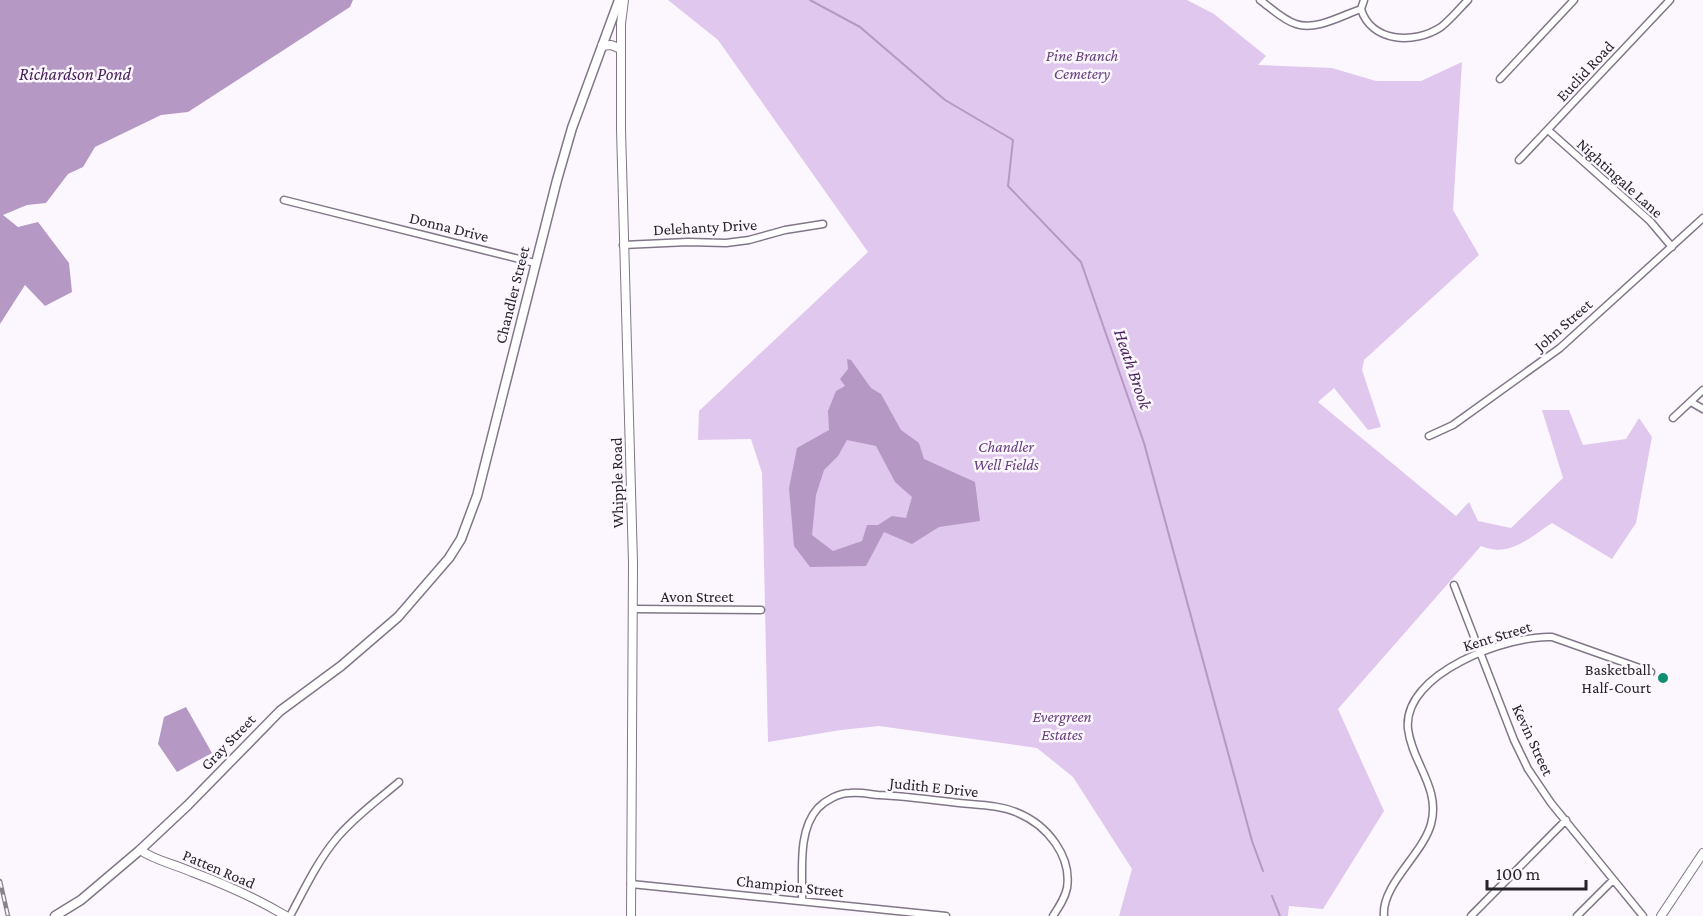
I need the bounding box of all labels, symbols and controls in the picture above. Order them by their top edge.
street label: Euclid Road [1553,37,1617,105]
park label: Pine Branch Cemetery [1046,47,1118,83]
water label: Richardson Pond [19,64,132,84]
street label: Nightingale Lane [1573,135,1666,222]
street label: Donna Drive [408,209,490,245]
street label: Delehanty Drive [653,216,757,239]
street label: Chandler Street [492,244,532,346]
street label: John Street [1529,295,1596,357]
water label: Heath Brook [1110,326,1156,413]
street label: Whipple Road [608,437,627,529]
park label: Chandler Well Fields [973,438,1039,473]
street label: Avon Street [661,588,734,605]
street label: Kent Street [1461,617,1534,654]
place label: Basketball Half-Court [1581,661,1652,696]
marker: Basketball Half-Court [1656,671,1670,685]
street label: Kevin Street [1509,702,1557,779]
park label: Evergreen Estates [1032,708,1092,743]
street label: Gray Street [197,710,260,774]
street label: Judith E Drive [887,774,979,801]
street label: Patten Road [180,846,258,892]
scale bar [1487,853,1586,891]
text: 100 m [1496,864,1541,884]
street label: Champion Street [735,872,845,901]

